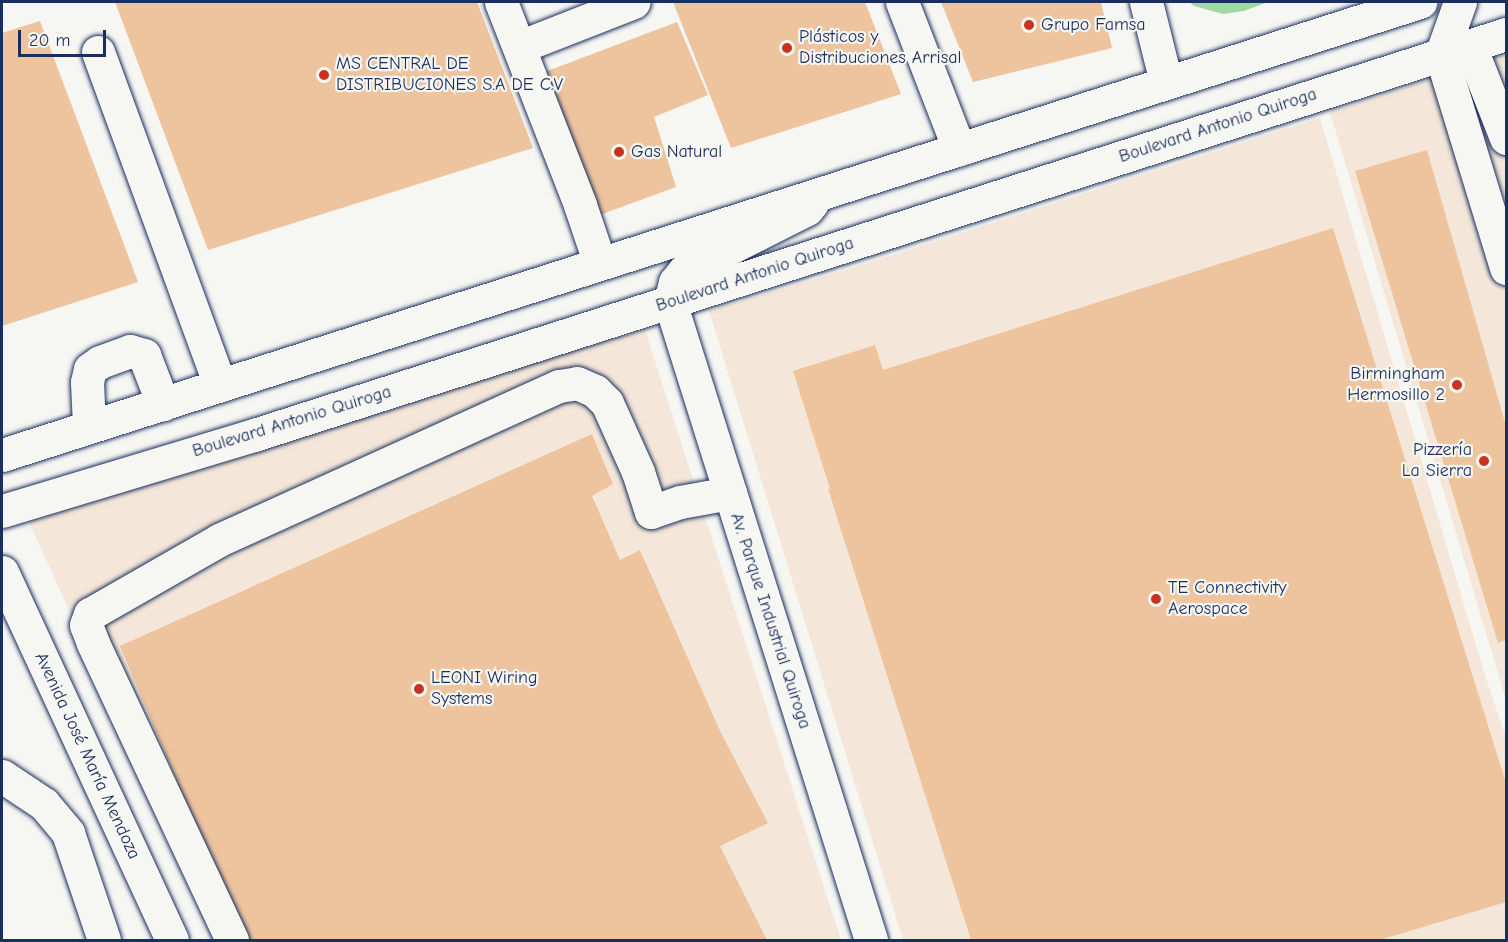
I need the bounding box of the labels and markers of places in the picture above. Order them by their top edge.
place label: Grupo Famsa [1041,14,1146,36]
marker: Grupo Famsa [1022,18,1036,32]
place label: Plásticos y Distribuciones Arrisal [799,27,961,70]
marker: Plásticos y Distribuciones Arrisal [780,41,794,55]
place label: MS CENTRAL DE DISTRIBUCIONES S.A DE C.V [336,54,563,97]
marker: MS CENTRAL DE DISTRIBUCIONES S.A DE C.V [317,68,331,82]
place label: Gas Natural [631,141,722,163]
marker: Gas Natural [612,145,626,159]
place label: Birmingham Hermosillo 2 [1347,364,1445,406]
marker: Birmingham Hermosillo 2 [1450,378,1464,392]
place label: Pizzería La Sierra [1402,440,1472,482]
marker: Pizzería La Sierra [1477,454,1491,468]
place label: TE Connectivity Aerospace [1168,578,1286,620]
marker: TE Connectivity Aerospace [1149,592,1163,606]
place label: LEONI Wiring Systems [431,668,538,710]
marker: LEONI Wiring Systems [412,682,426,696]

